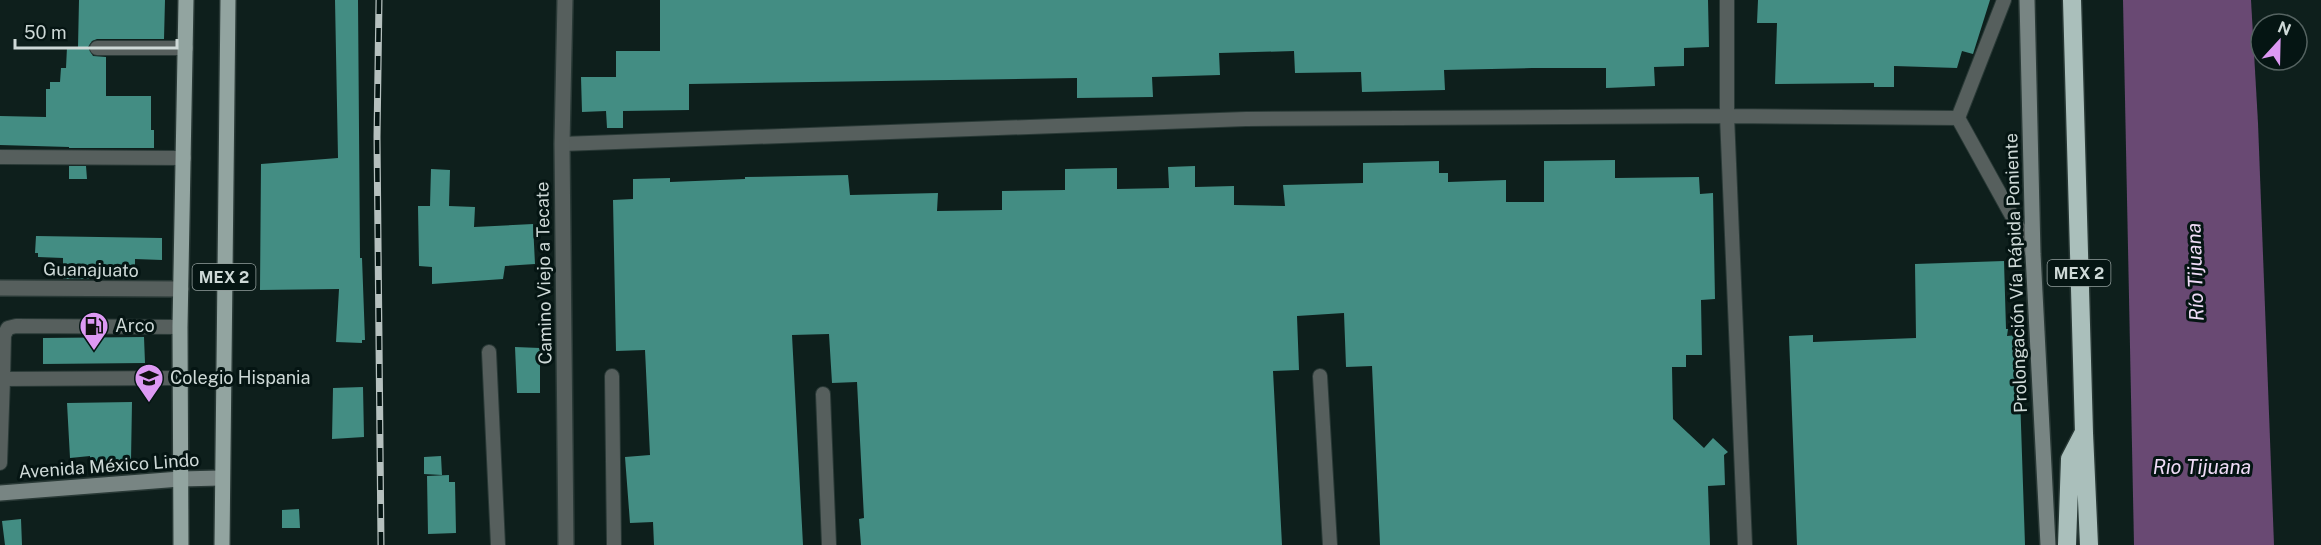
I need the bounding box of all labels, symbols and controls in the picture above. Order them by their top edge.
scale bar [15,12,177,50]
north arrow [2249,12,2309,72]
text: N [2275,17,2294,40]
text: 50 m [24,22,67,43]
street label: Prolongación Vía Rápida Poniente [2000,133,2031,413]
street label: Camino Viejo a Tecate [531,181,556,365]
water label: Río Tijuana [2181,222,2209,322]
street label: Guanajuato [43,258,139,281]
road number: MEX 2 [2048,260,2110,286]
road number: MEX 2 [192,264,256,290]
fuel station icon: Arco [78,310,110,352]
place label: Arco [115,315,155,336]
school or university icon: Colegio Hispania [133,362,165,404]
place label: Colegio Hispania [170,367,310,388]
street label: Avenida México Lindo [18,449,200,482]
water label: Rio Tijuana [2153,455,2251,479]

